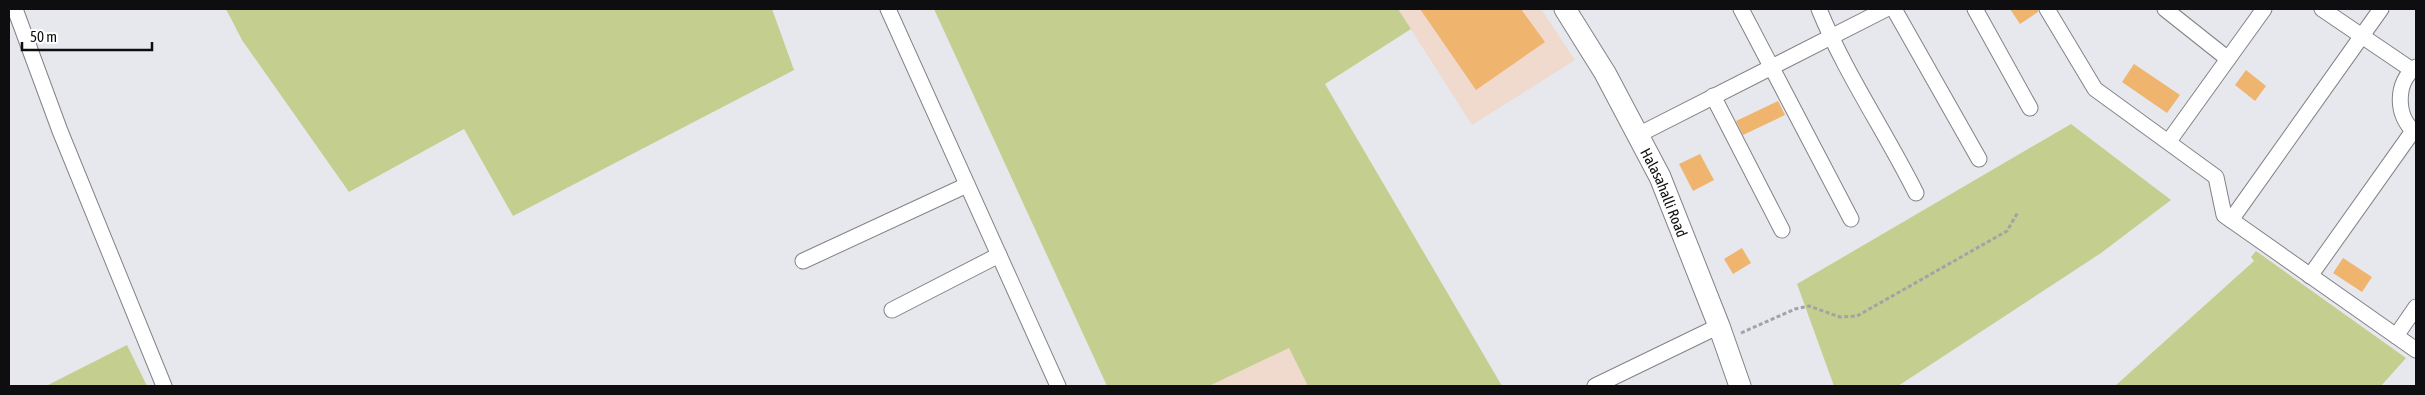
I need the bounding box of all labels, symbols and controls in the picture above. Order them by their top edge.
scale bar [22,20,152,52]
text: 50 m [30,28,57,45]
street label: Halasahalli Road [1638,145,1691,239]

